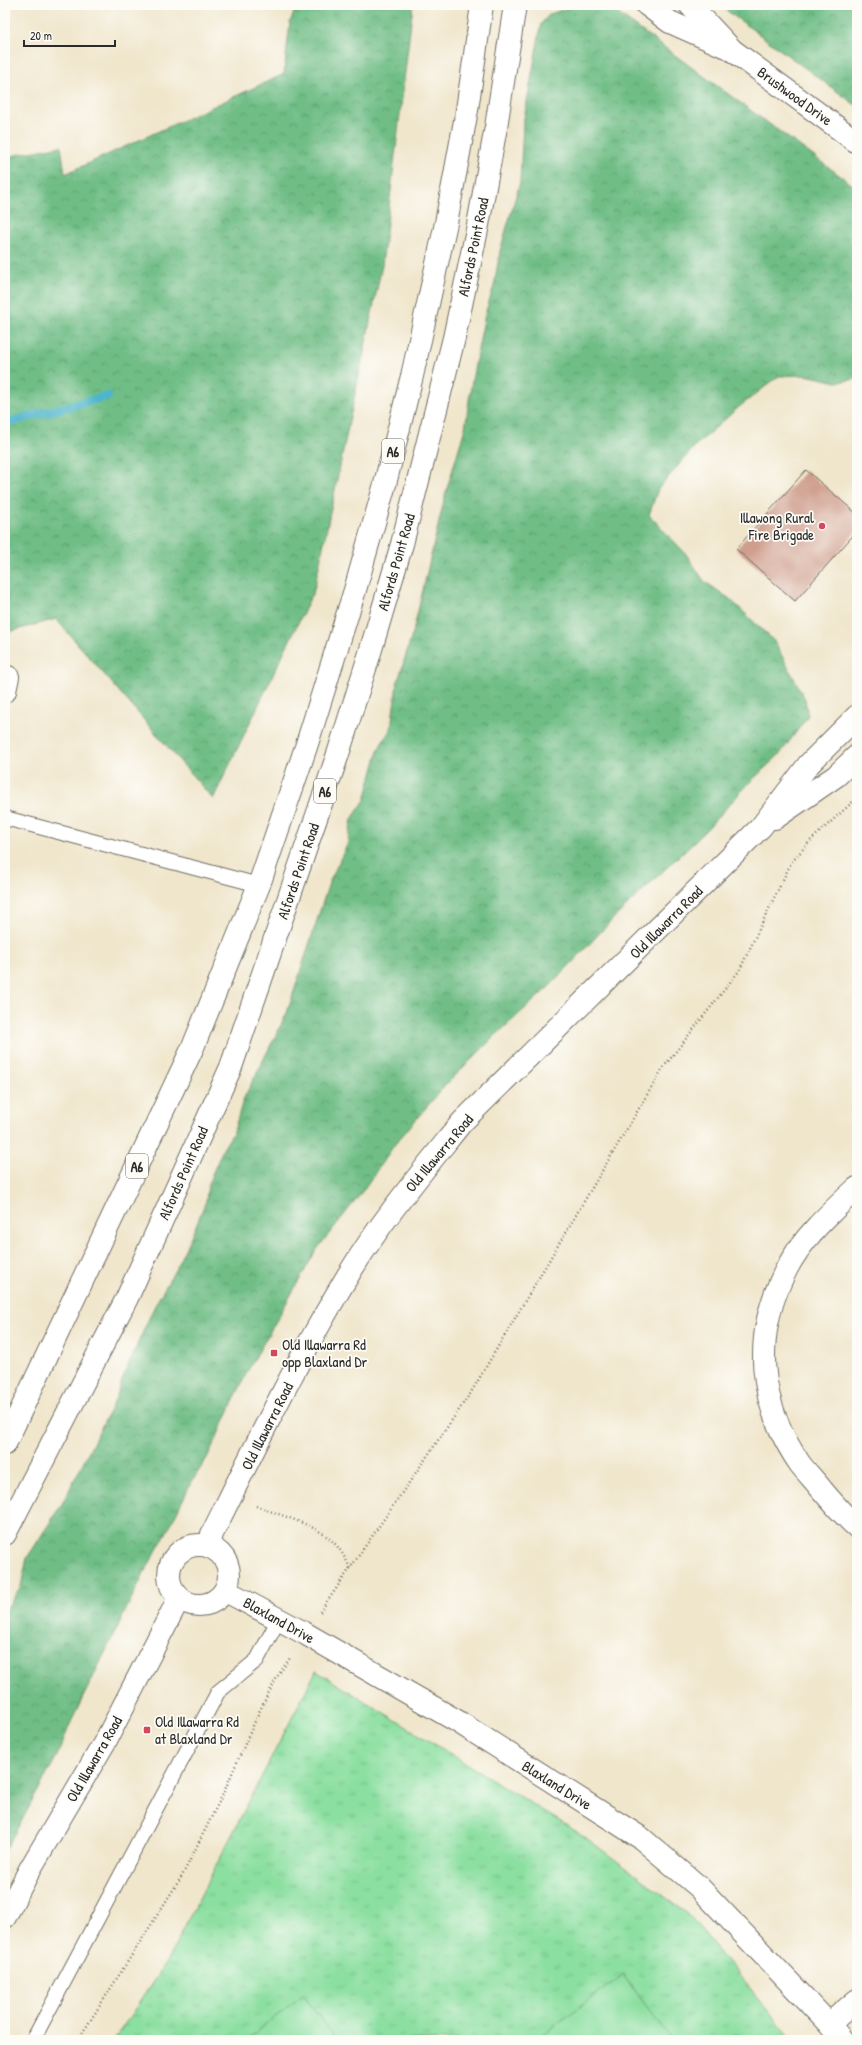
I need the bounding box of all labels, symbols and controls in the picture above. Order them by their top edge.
scale bar [24,22,115,48]
text: 20 m [30,27,52,44]
street label: Brushwood Drive [753,62,837,130]
street label: Alfords Point Road [452,196,494,298]
road number: A6 [382,439,404,463]
place label: Illawong Rural Fire Brigade [740,507,814,545]
street label: Alfords Point Road [372,511,420,613]
marker: Illawong Rural Fire Brigade [817,521,827,531]
road number: A6 [314,779,336,803]
street label: Alfords Point Road [272,820,324,922]
street label: Old Illawarra Road [625,881,707,963]
street label: Old Illawarra Road [400,1109,478,1196]
street label: Alfords Point Road [153,1123,213,1223]
road number: A6 [126,1154,148,1178]
place label: Old Illawarra Rd opp Blaxland Dr [282,1334,368,1372]
marker: Old Illawarra Rd opp Blaxland Dr [269,1348,279,1358]
street label: Old Illawarra Road [236,1378,298,1473]
street label: Blaxland Drive [240,1592,318,1648]
place label: Old Illawarra Rd at Blaxland Dr [155,1711,239,1749]
street label: Old Illawarra Road [61,1712,127,1806]
marker: Old Illawarra Rd at Blaxland Dr [142,1725,152,1735]
street label: Blaxland Drive [518,1755,596,1815]

